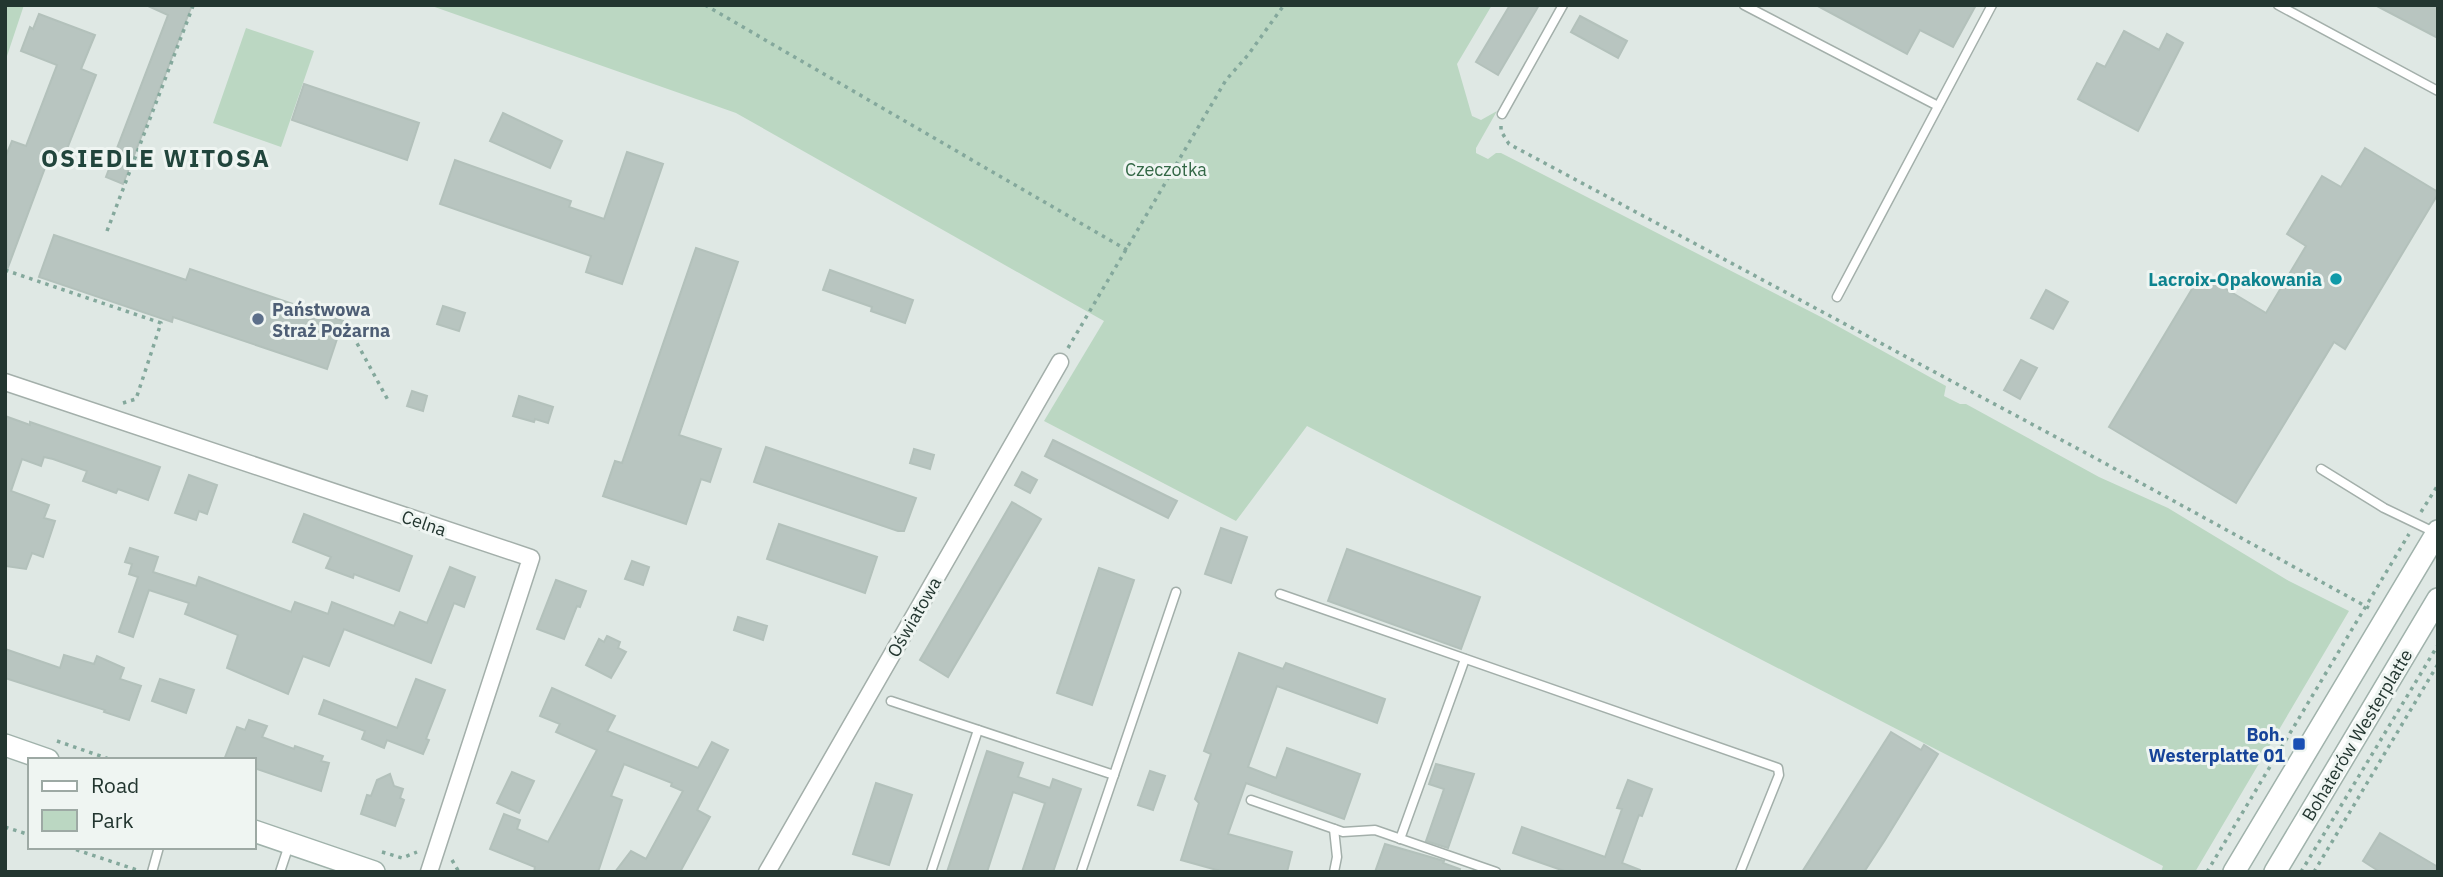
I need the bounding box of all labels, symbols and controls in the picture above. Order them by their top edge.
district label: OSIEDLE WITOSA [41,142,271,174]
park label: Czeczotka [1125,158,1207,181]
place label: Lacroix-Opakowania [2148,268,2322,291]
marker: Lacroix-Opakowania [2328,271,2344,287]
place label: Państwowa Straż Pożarna [272,298,390,342]
marker: Państwowa Straż Pożarna [250,311,266,327]
street label: Celna [399,505,450,541]
street label: Oświatowa [882,572,946,661]
street label: Bohaterów Westerplatte [2297,645,2418,825]
place label: Boh. Westerplatte 01 [2149,723,2285,767]
marker: Boh. Westerplatte 01 [2291,736,2307,752]
legend [28,758,256,849]
text: Road [91,771,139,799]
text: Park [91,806,134,834]

